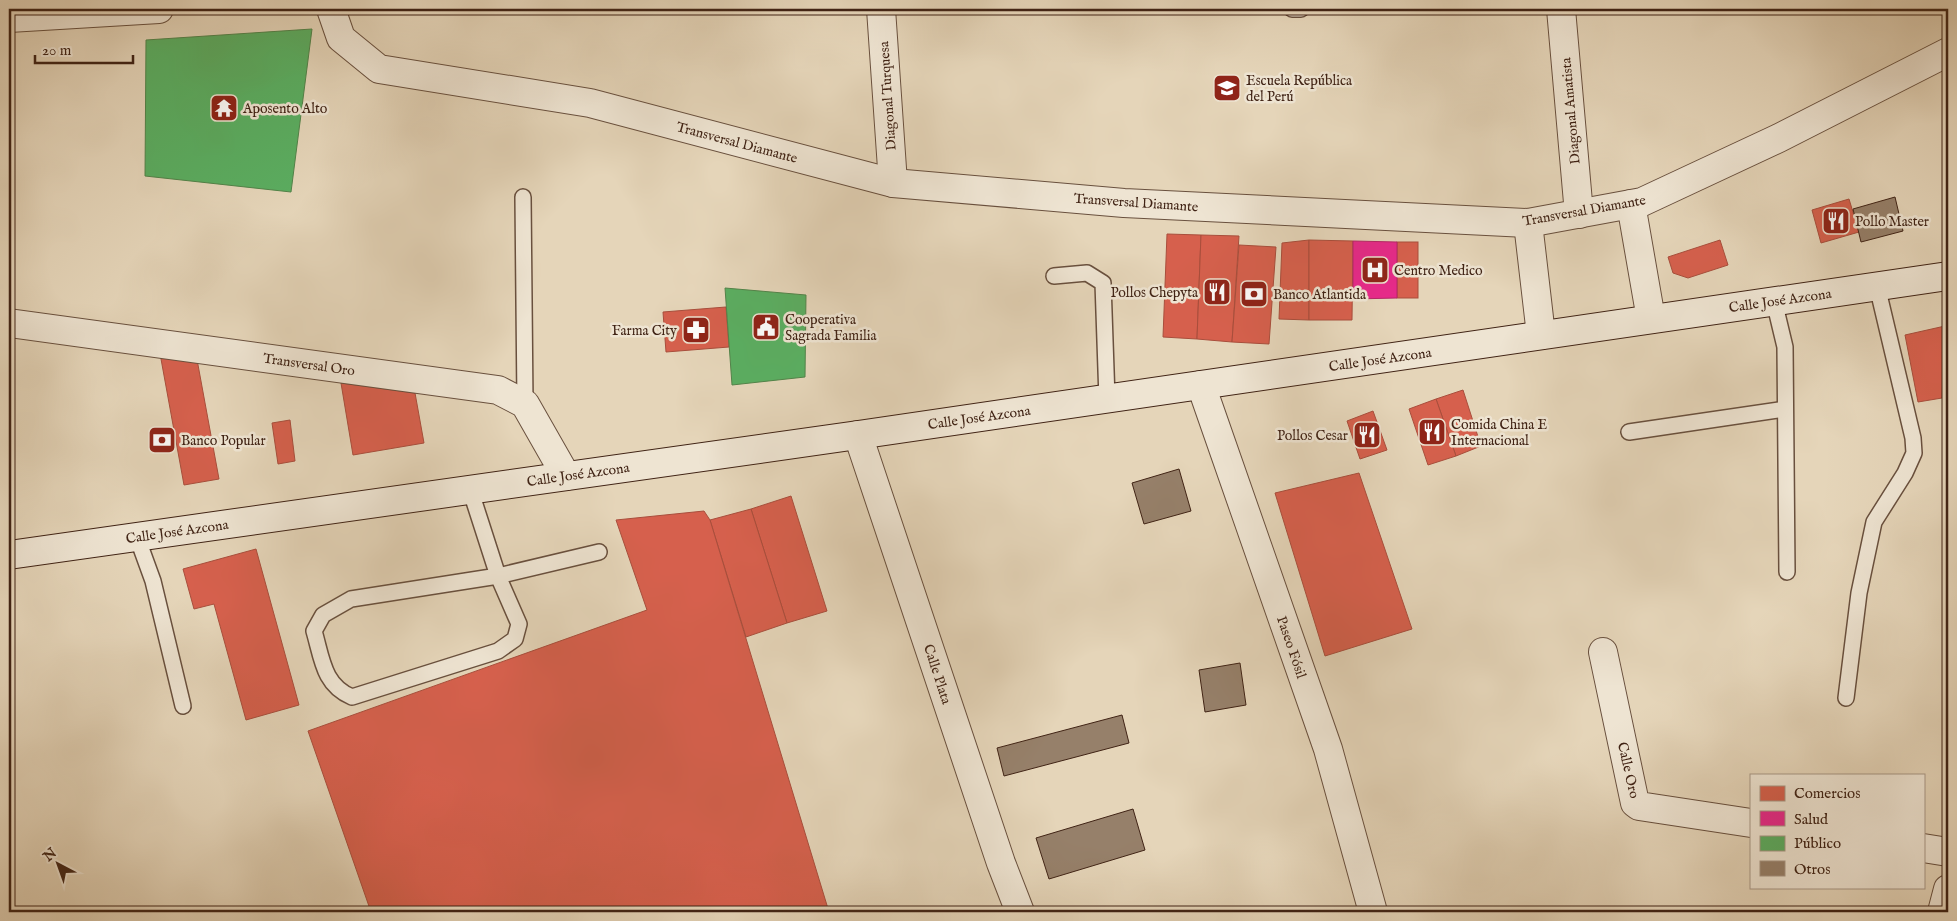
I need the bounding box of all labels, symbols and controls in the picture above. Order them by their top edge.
scale bar [35,32,132,64]
street label: Diagonal Turquesa [875,40,901,151]
text: 20 m [42,41,72,60]
street label: Diagonal Amatista [1557,56,1585,165]
place label: Escuela República del Perú [1246,72,1353,106]
school or university icon: Escuela República del Perú [1212,73,1242,103]
temple icon: Aposento Alto [209,93,239,123]
place label: Aposento Alto [242,100,328,118]
street label: Transversal Diamante [674,118,800,168]
street label: Transversal Diamante [1073,190,1199,216]
street label: Transversal Diamante [1521,191,1648,231]
restaurant icon: Pollo Master [1821,206,1851,236]
place label: Pollo Master [1855,213,1929,231]
hospital icon: Centro Medico [1360,255,1390,285]
place label: Centro Medico [1394,262,1483,280]
restaurant icon: Pollos Chepyta [1202,277,1232,307]
bank icon: Banco Atlantida [1239,279,1269,309]
place label: Pollos Chepyta [1111,284,1199,302]
street label: Calle José Azcona [1728,285,1834,317]
place label: Banco Atlantida [1273,286,1367,304]
place label: Cooperativa Sagrada Familia [785,311,877,345]
public building icon: Cooperativa Sagrada Familia [751,312,781,342]
pharmacy icon: Farma City [681,315,711,345]
place label: Farma City [612,322,677,340]
street label: Calle José Azcona [1328,344,1434,376]
street label: Transversal Oro [262,350,356,380]
street label: Calle José Azcona [927,402,1033,434]
place label: Comida China E Internacional [1451,416,1547,450]
restaurant icon: Comida China E Internacional [1417,417,1447,447]
restaurant icon: Pollos Cesar [1352,420,1382,450]
bank icon: Banco Popular [147,425,177,455]
place label: Pollos Cesar [1277,427,1348,445]
place label: Banco Popular [181,432,266,450]
street label: Calle José Azcona [526,459,632,491]
street label: Calle José Azcona [125,516,231,548]
street label: Paseo Fósil [1272,614,1310,681]
street label: Calle Plata [919,642,955,707]
street label: Calle Oro [1613,740,1643,801]
legend [1750,774,1924,888]
text: Comercios [1794,784,1860,803]
text: Salud [1794,810,1829,829]
text: Público [1794,834,1841,853]
north arrow [32,838,82,888]
text: N [39,844,61,866]
text: Otros [1794,860,1830,879]

